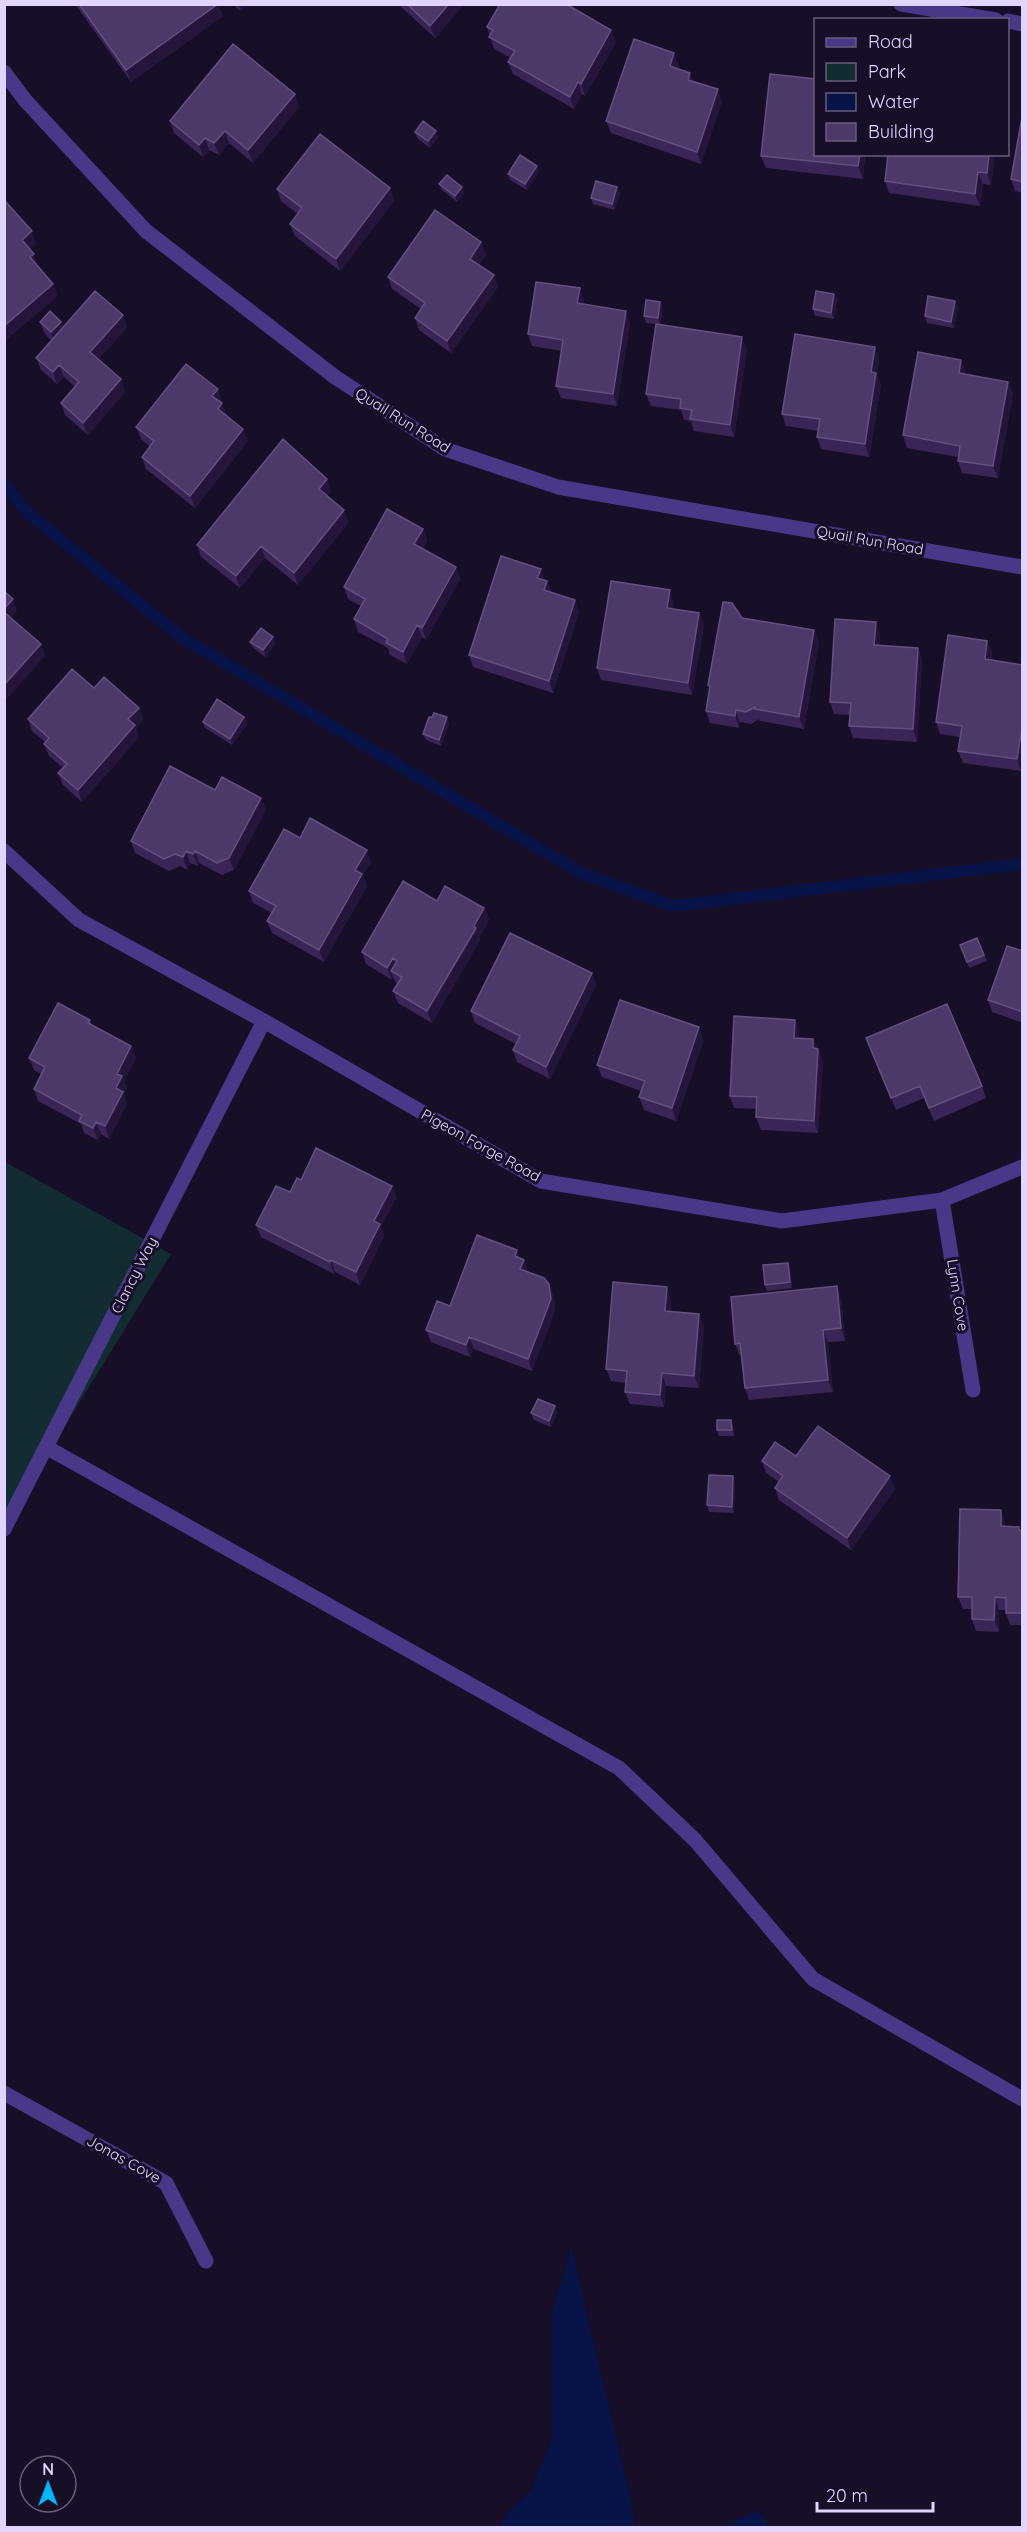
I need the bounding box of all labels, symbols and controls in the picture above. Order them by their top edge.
legend [814,18,1009,156]
text: Road [868,30,913,53]
text: Park [868,60,906,83]
text: Water [868,90,919,113]
text: Building [868,120,934,143]
street label: Quail Run Road [352,383,454,457]
street label: Quail Run Road [815,521,925,559]
street label: Pigeon Forge Road [418,1104,544,1186]
street label: Clancy Way [107,1234,161,1316]
street label: Lynn Cove [943,1258,973,1332]
street label: Jonas Cove [84,2131,164,2187]
north arrow [18,2454,78,2514]
text: N [42,2459,54,2479]
scale bar [817,2475,932,2513]
text: 20 m [826,2484,868,2507]

